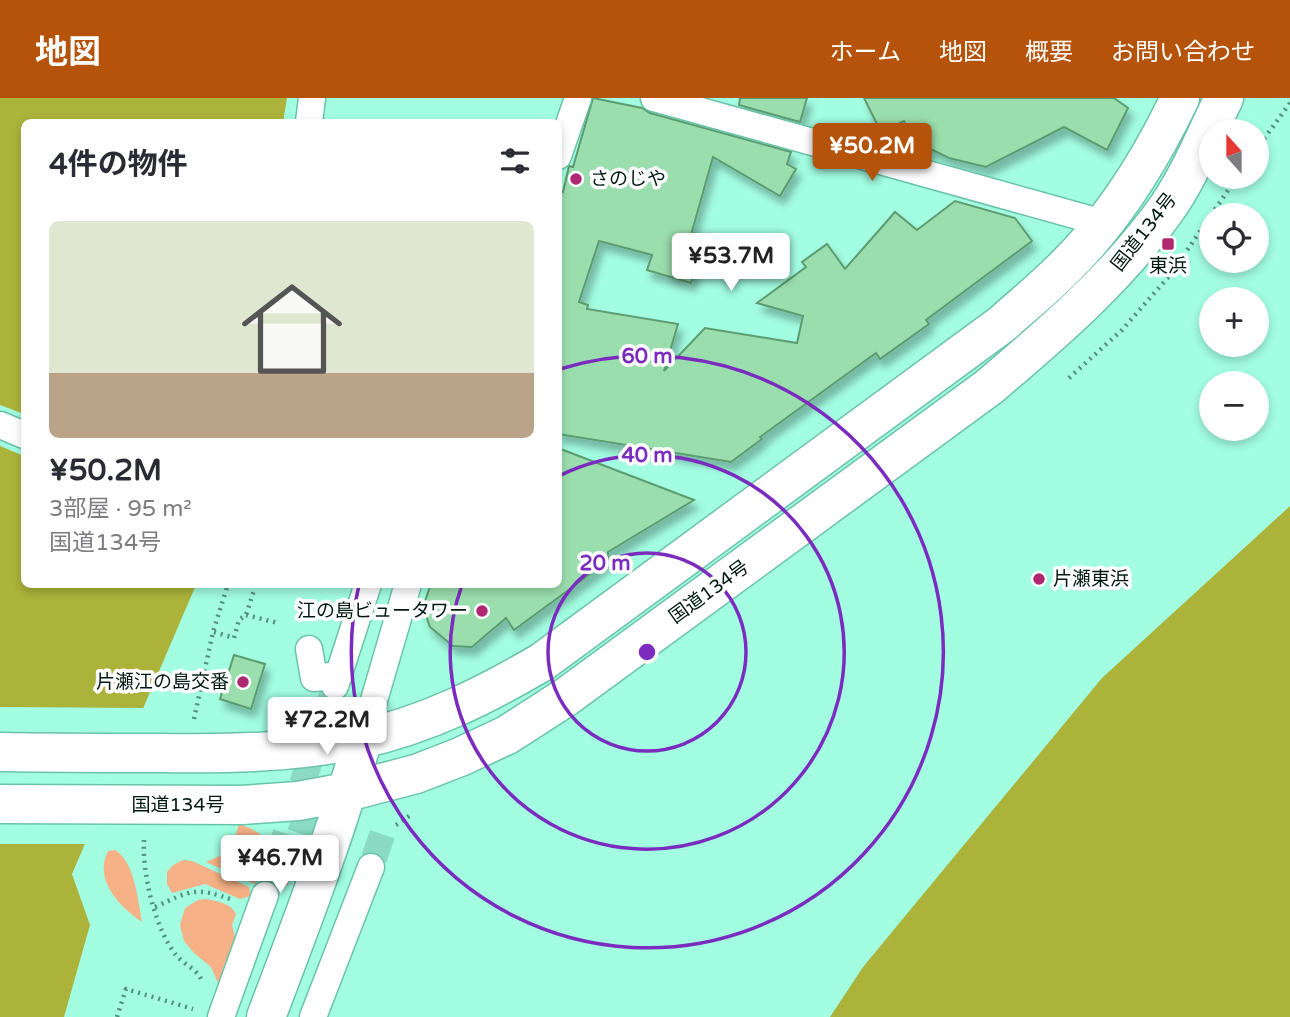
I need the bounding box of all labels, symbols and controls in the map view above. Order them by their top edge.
text: 地図 [35,33,101,72]
text: ホーム [830,38,901,67]
text: 地図 [939,38,987,67]
text: 概要 [1025,38,1073,67]
text: お問い合わせ [1111,38,1255,67]
north arrow [1199,119,1269,189]
map controls [1199,119,1269,441]
pin: ¥50.2M [815,123,929,183]
text: ¥50.2M [829,132,915,160]
icon: filters [496,142,534,180]
text: 4件の物件 [49,146,188,183]
place label: さのじや [590,168,666,190]
marker: さのじや [568,171,584,187]
street label: 国道134号 [1107,189,1181,275]
button: locate [1199,203,1269,273]
pin: ¥53.7M [674,234,788,293]
marker: 東浜 [1160,236,1176,252]
text: ¥53.7M [688,242,774,270]
place label: 東浜 [1149,255,1187,277]
icon: home [229,266,355,392]
button: + [1199,287,1269,357]
text: 60 m [621,344,673,369]
button: − [1199,371,1269,441]
text: 40 m [621,443,673,468]
text: ¥50.2M [49,452,162,489]
text: 3部屋 · 95 m² [49,495,192,523]
text: 国道134号 [49,529,161,557]
text: 20 m [579,551,631,576]
street label: 国道134号 [665,556,753,628]
place label: 片瀬東浜 [1053,568,1129,590]
marker: 片瀬東浜 [1031,571,1047,587]
place label: 江の島ビュータワー [297,600,468,622]
marker: 江の島ビュータワー [474,603,490,619]
centre of rings [635,640,659,664]
place label: 片瀬江の島交番 [96,671,229,693]
marker: 片瀬江の島交番 [235,674,251,690]
pin: ¥72.2M [270,698,384,757]
text: ¥72.2M [284,706,370,734]
street label: 国道134号 [132,794,224,816]
pin: ¥46.7M [223,836,337,895]
text: ¥46.7M [237,844,323,872]

